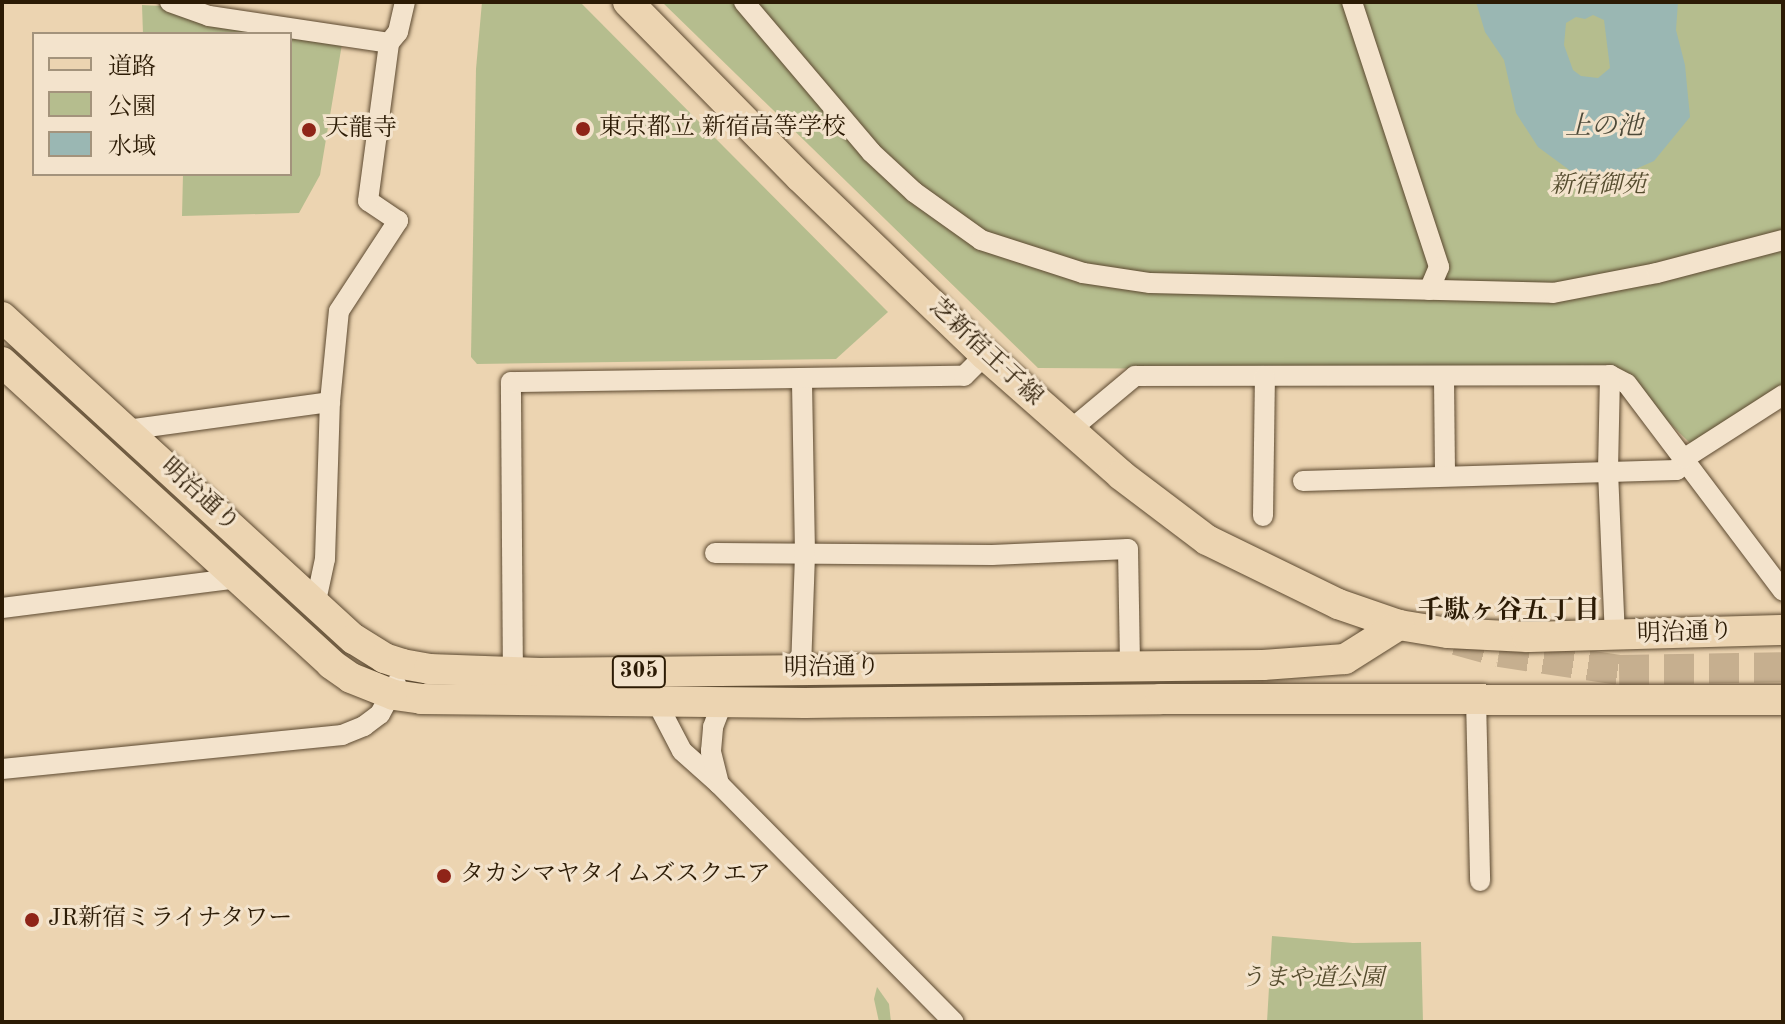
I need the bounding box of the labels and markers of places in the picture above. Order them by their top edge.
place label: 東京都立 新宿高等学校 [599,115,846,143]
place label: 天龍寺 [325,116,397,144]
marker: 東京都立 新宿高等学校 [574,120,592,138]
marker: 天龍寺 [300,121,318,139]
place label: タカシマヤタイムズスクエア [460,862,772,890]
marker: タカシマヤタイムズスクエア [435,867,453,885]
place label: JR新宿ミライナタワー [48,906,294,934]
marker: JR新宿ミライナタワー [23,911,41,929]

